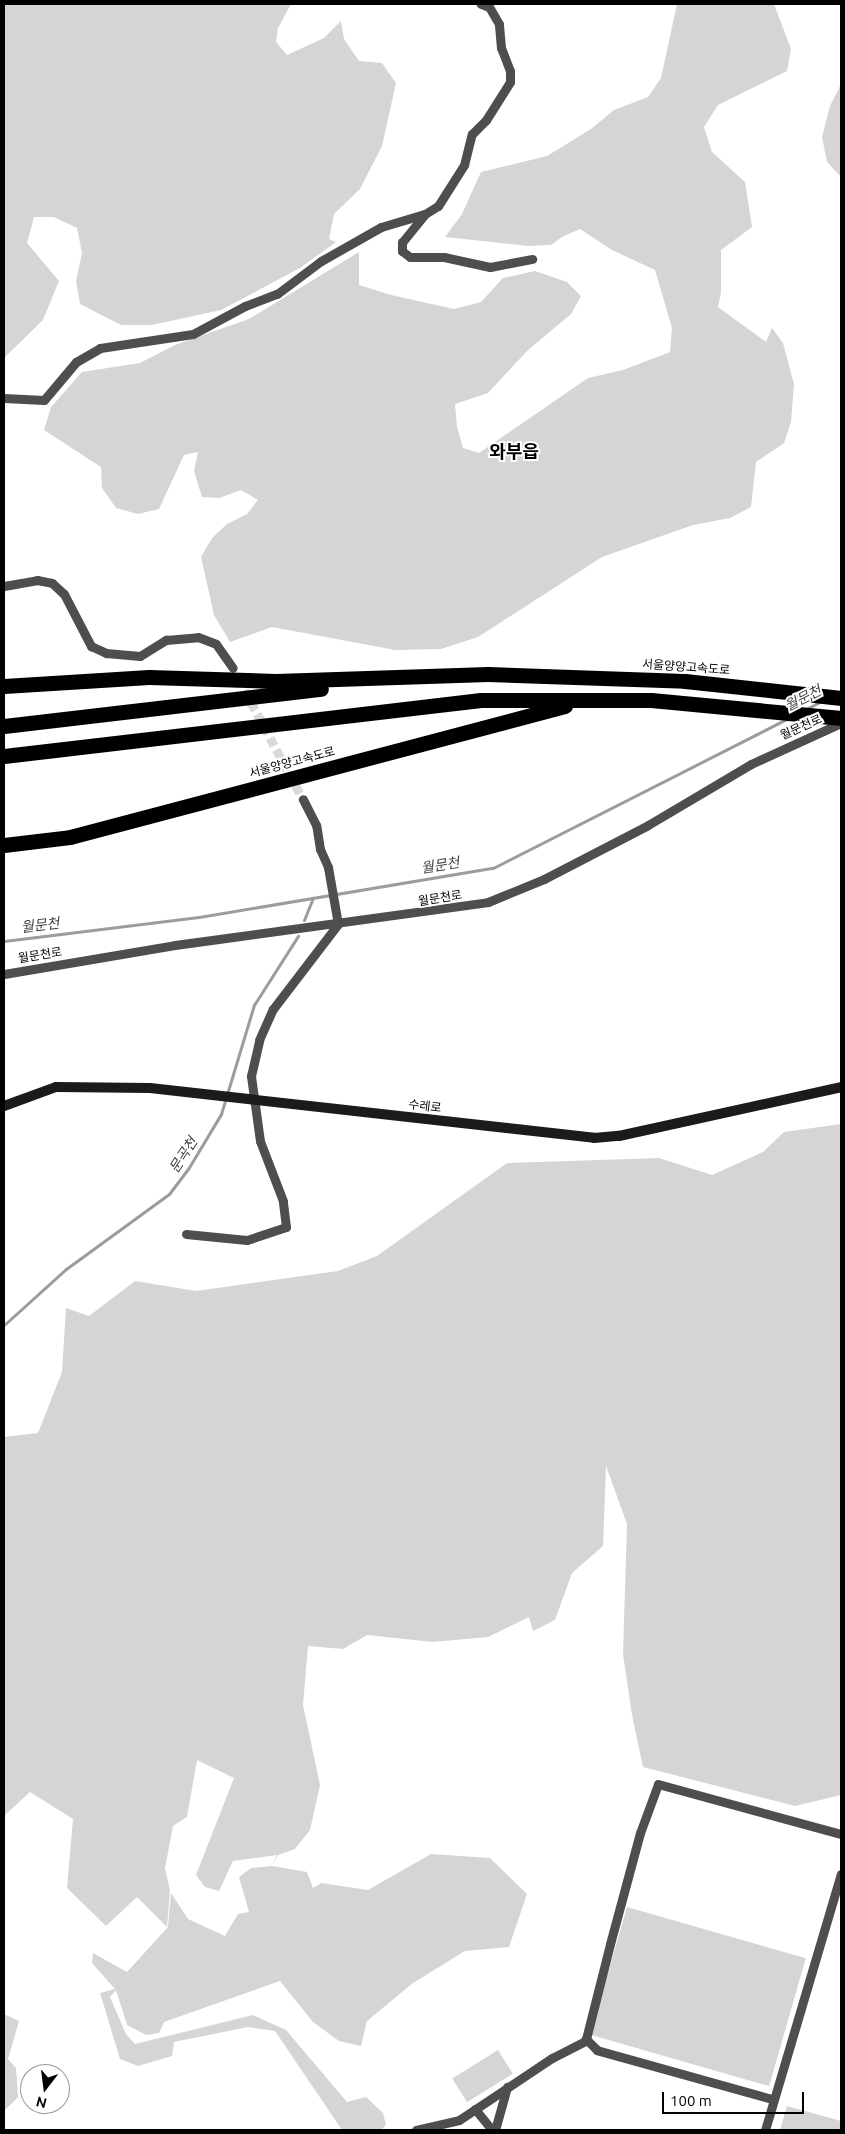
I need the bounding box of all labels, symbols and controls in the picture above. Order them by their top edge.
district label: 와부읍 [489,440,539,462]
street label: 서울양양고속도로 [641,657,731,677]
water label: 월문천 [782,682,824,714]
street label: 월문천로 [778,711,824,743]
street label: 서울양양고속도로 [247,744,337,780]
water label: 월문천 [420,854,460,876]
street label: 월문천로 [417,887,463,909]
water label: 월문천 [20,914,60,936]
street label: 월문천로 [17,944,63,966]
street label: 수레로 [408,1097,442,1115]
water label: 문곡천 [165,1134,201,1176]
north arrow [20,2064,70,2114]
scale bar [665,2082,808,2114]
text: 100 m [670,2092,712,2109]
text: N [34,2093,49,2112]

